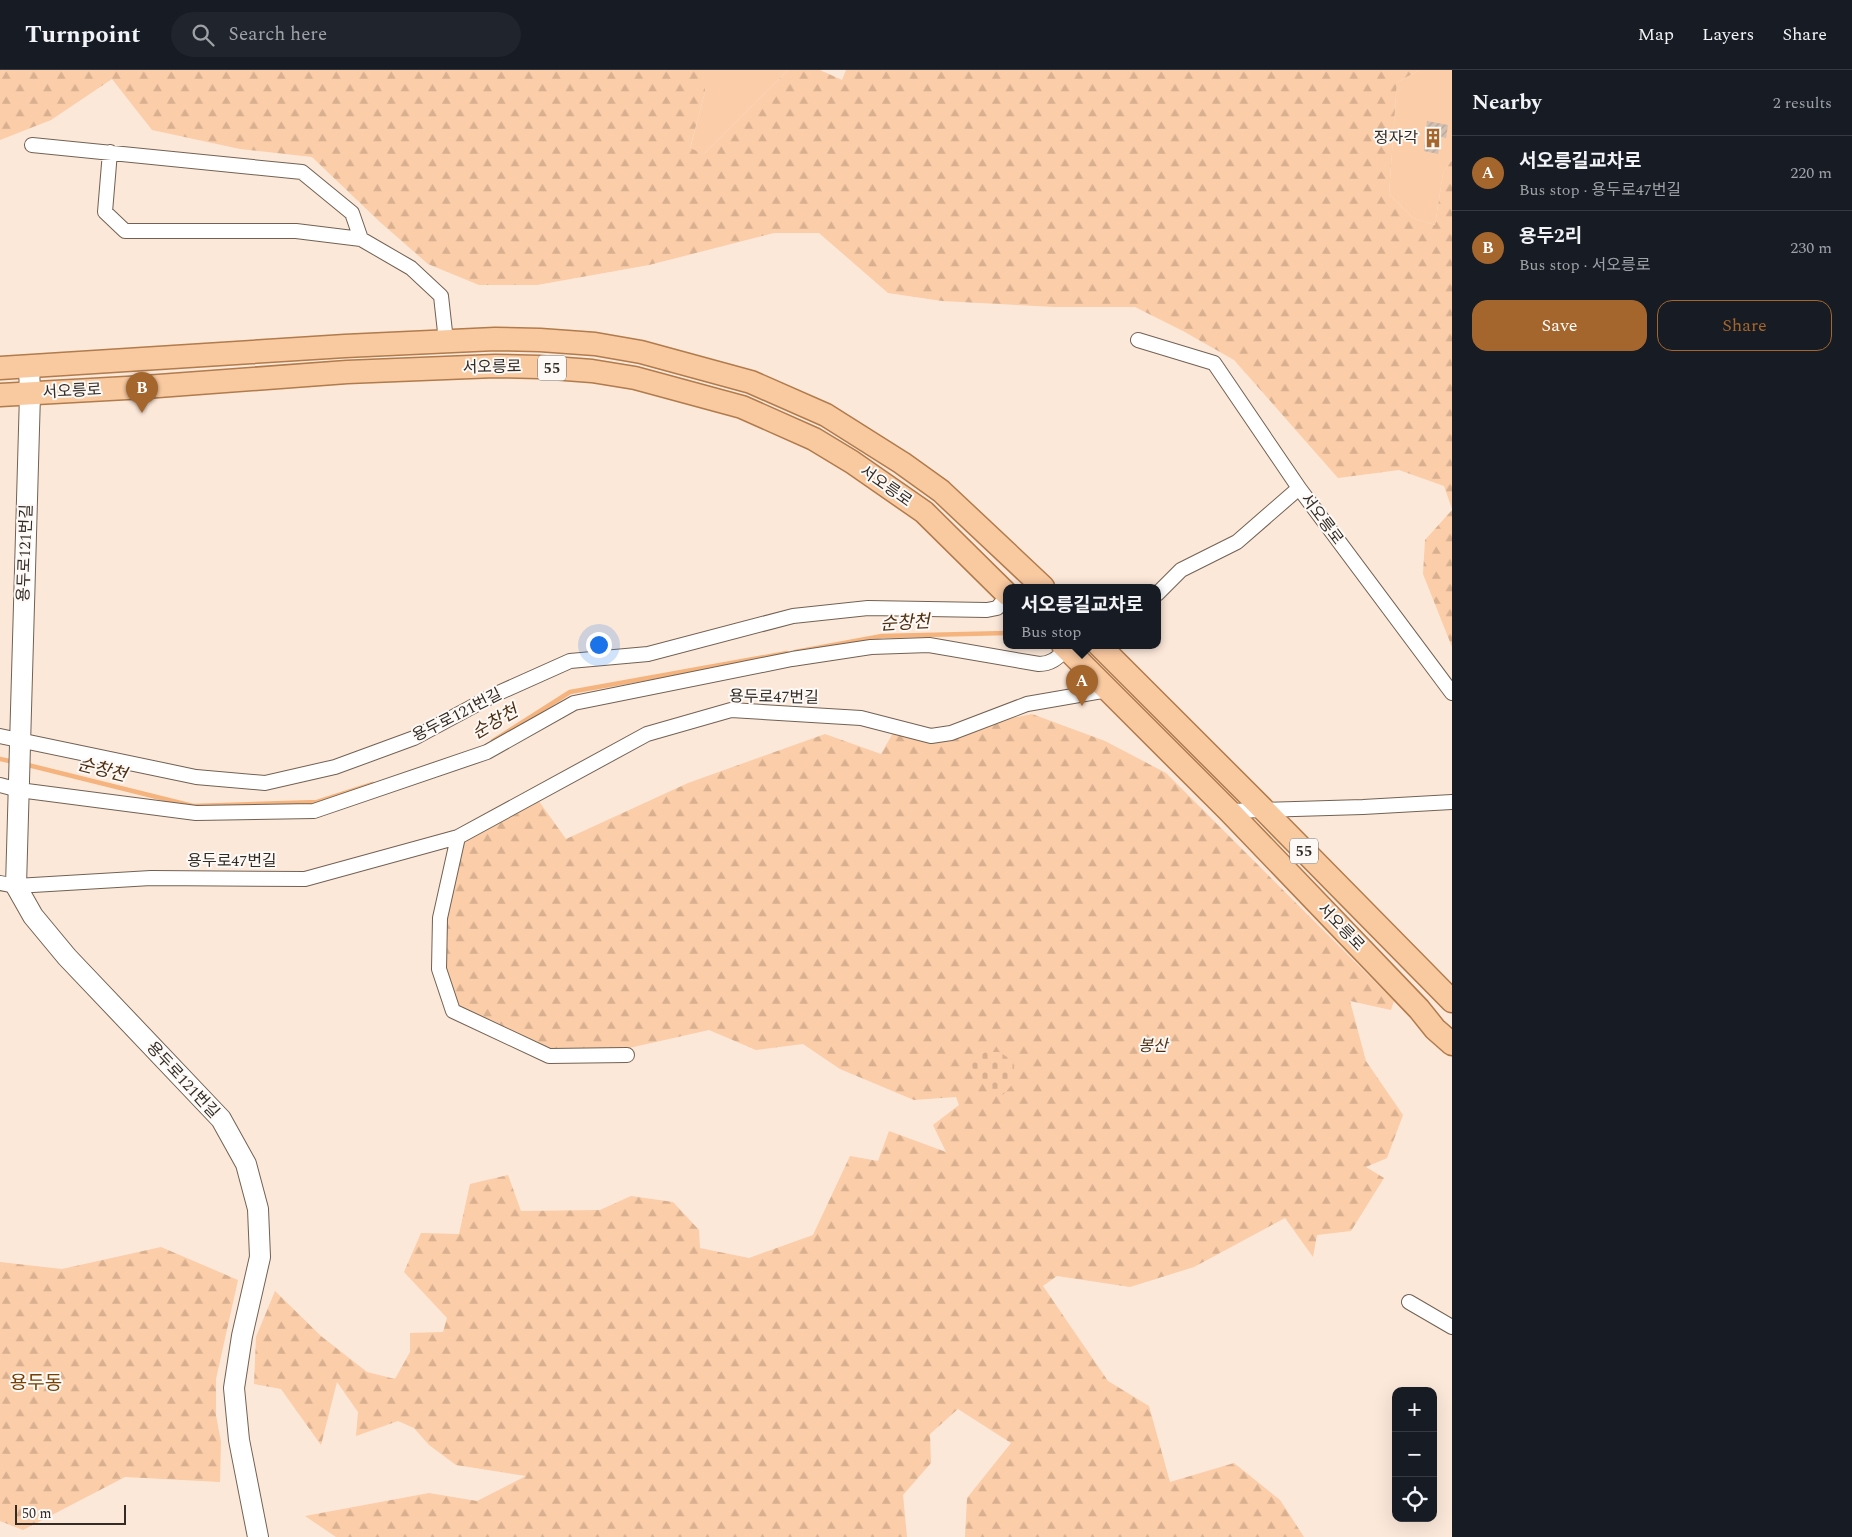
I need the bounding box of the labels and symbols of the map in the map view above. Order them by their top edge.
place label: 정자각 [1374,126,1418,150]
building icon: 정자각 [1422,127,1444,149]
street label: 서오릉로 [462,354,522,380]
road number: 55 [538,356,566,380]
pin: B [126,372,158,413]
street label: 서오릉로 [42,377,102,405]
street label: 서오릉로 [855,459,917,513]
street label: 서오릉로 [1295,488,1349,550]
street label: 용두로121번길 [11,504,39,602]
water label: 순창천 [879,608,933,638]
your location [586,632,612,658]
pin: A [1066,665,1098,706]
street label: 용두로121번길 [408,682,506,748]
street label: 용두로47번길 [729,684,819,710]
water label: 순창천 [467,697,525,746]
water label: 순창천 [75,751,132,790]
road number: 55 [1290,838,1318,864]
street label: 용두로47번길 [187,849,277,873]
street label: 서오릉로 [1312,897,1370,957]
park label: 봉산 [1138,1034,1170,1058]
street label: 용두로121번길 [141,1036,225,1124]
district label: 용두동 [10,1369,62,1398]
scale bar [15,1502,126,1525]

